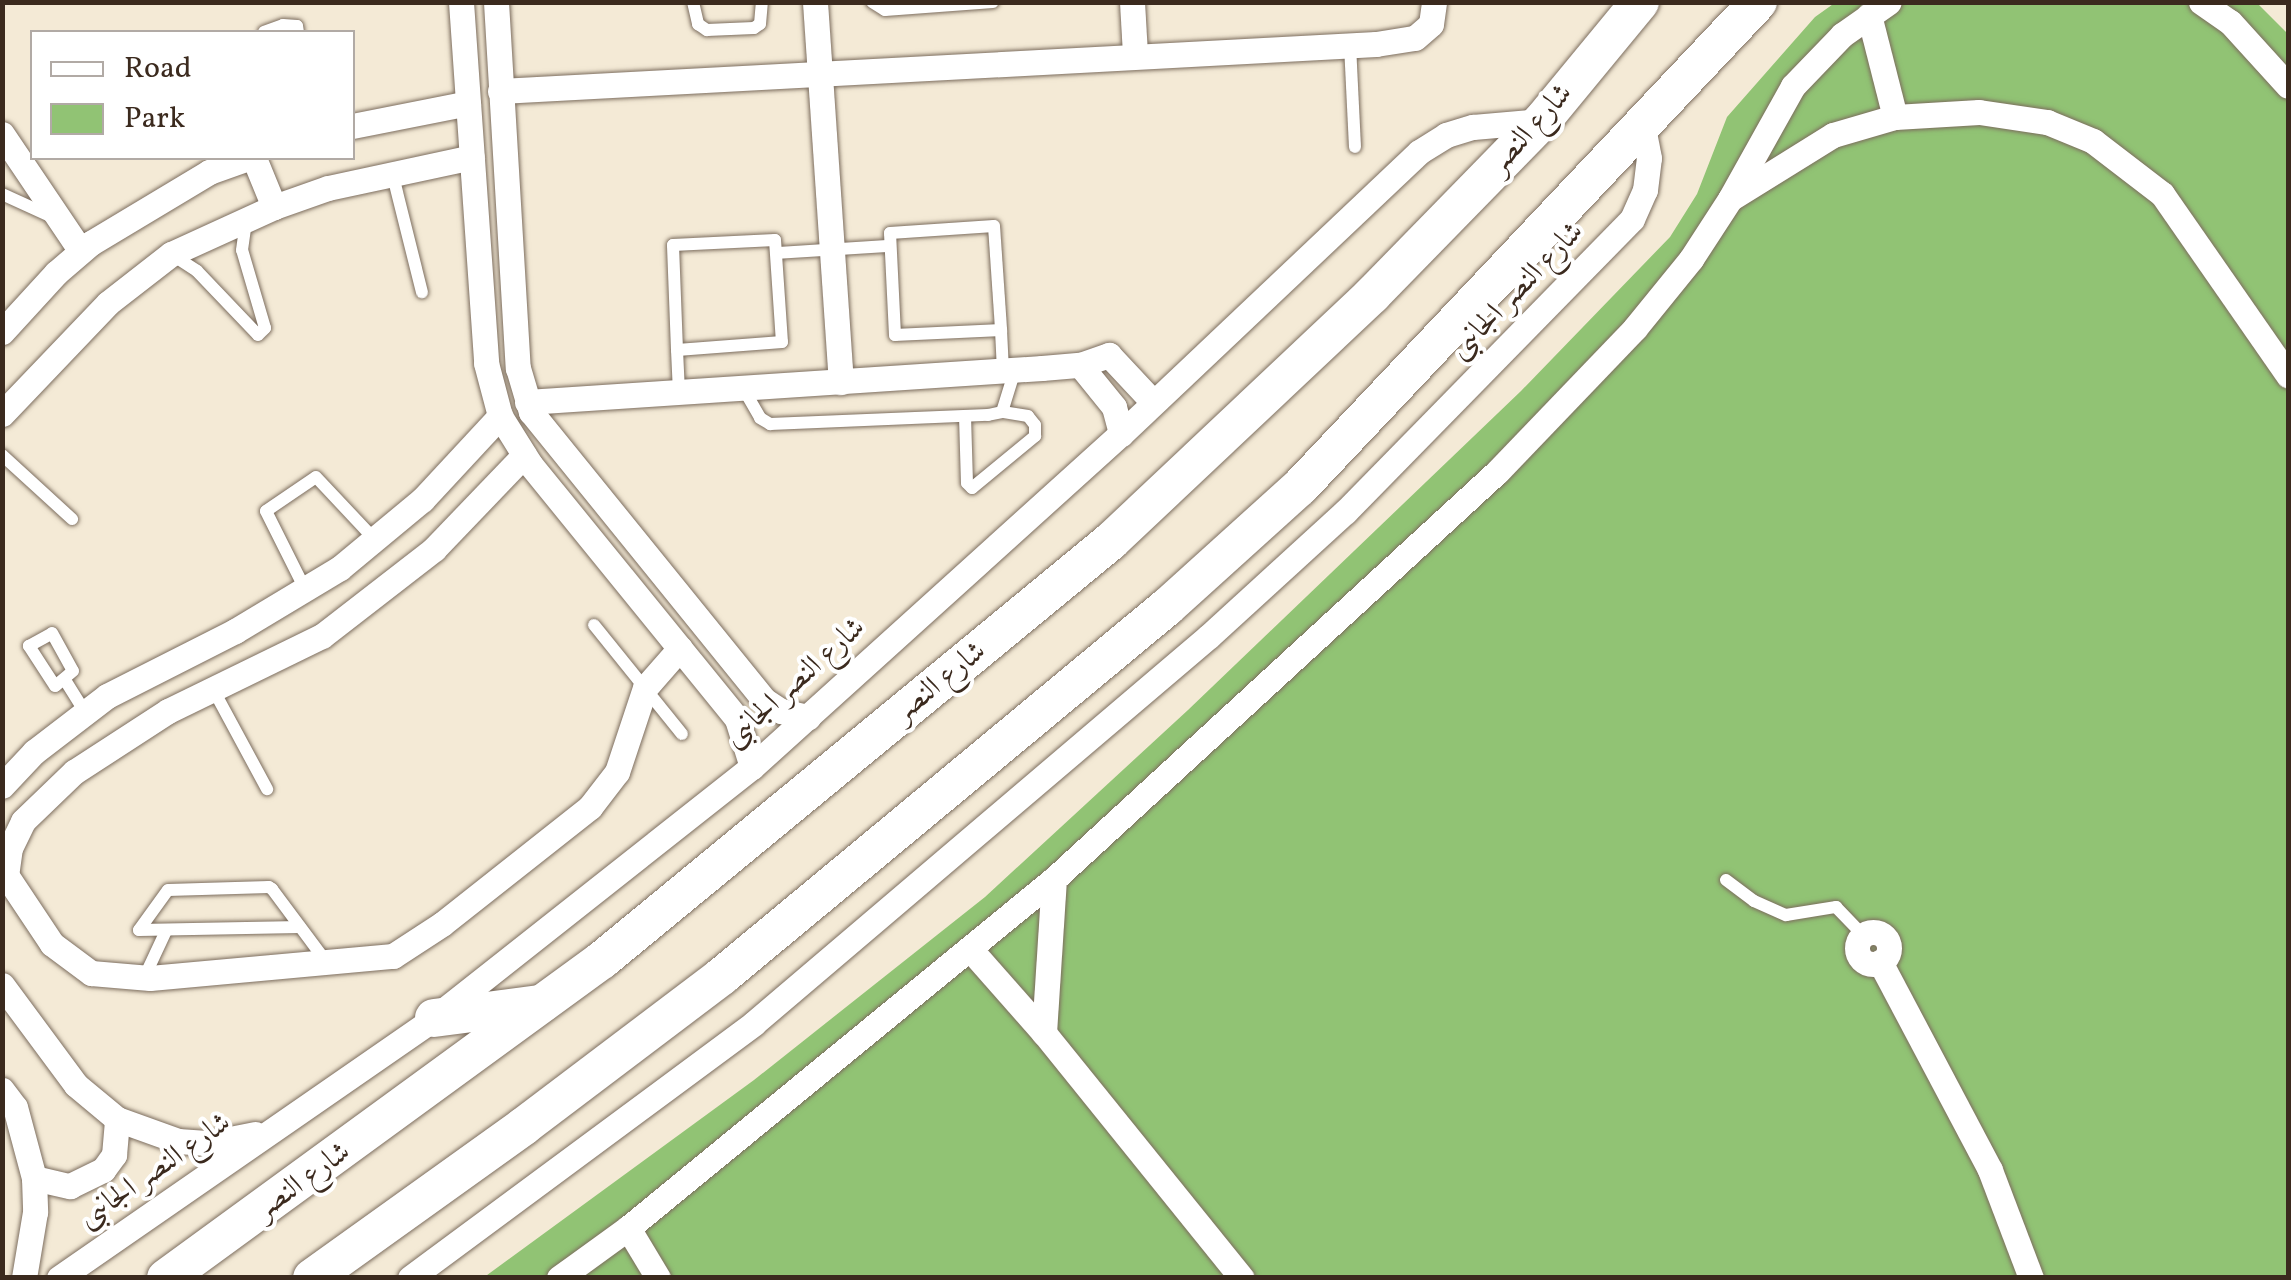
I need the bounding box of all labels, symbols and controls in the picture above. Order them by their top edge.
legend [30,30,355,160]
text: Road [124,48,192,90]
street label: شارع النصر [1481,76,1581,182]
text: Park [124,98,185,140]
street label: شارع النصر الجانبى [1442,215,1592,367]
street label: شارع النصر الجانبى [717,610,873,756]
street label: شارع النصر [886,634,994,730]
street label: شارع النصر الجانبى [72,1105,238,1237]
street label: شارع النصر [248,1134,358,1228]

